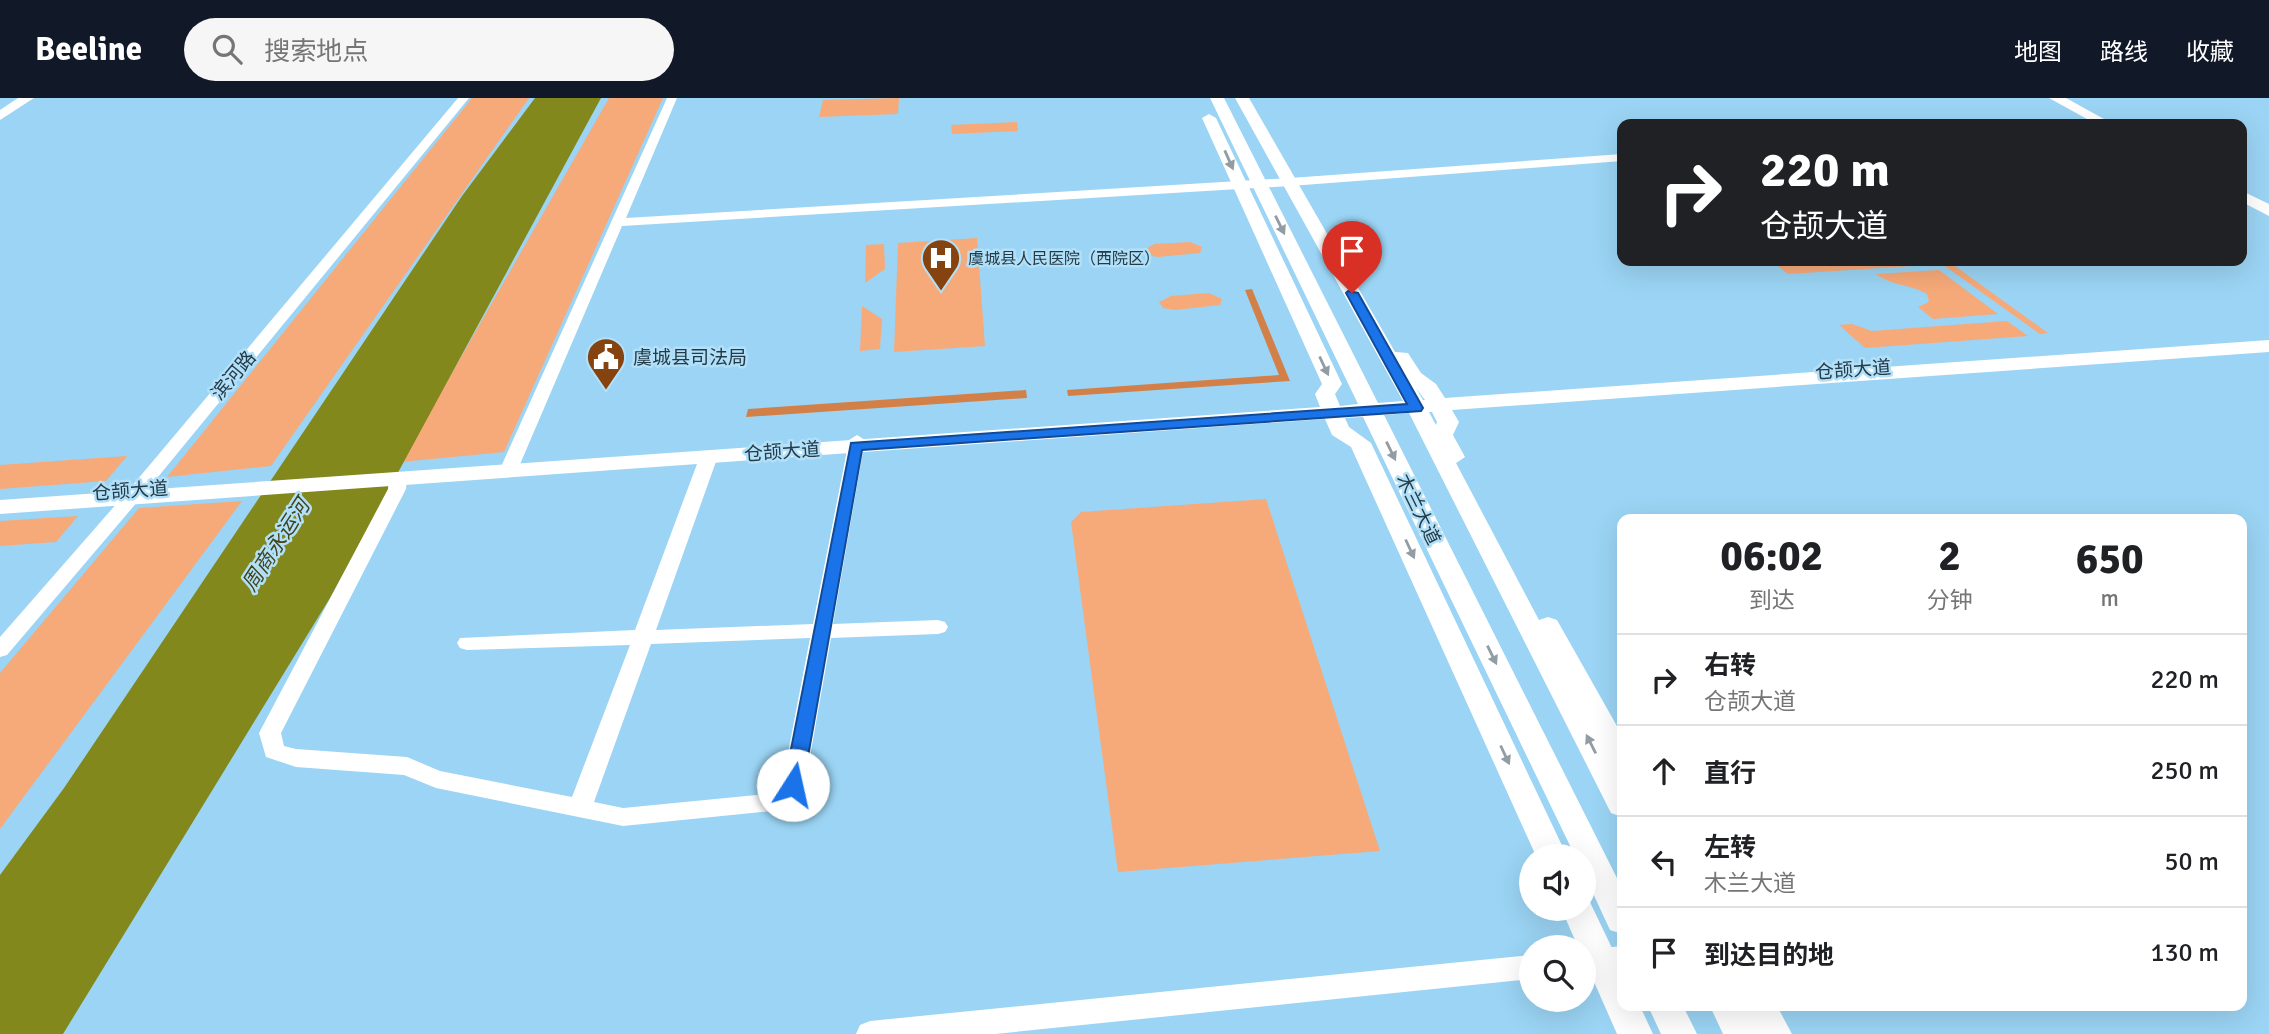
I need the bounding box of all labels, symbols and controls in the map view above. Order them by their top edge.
search box [184,18,674,81]
text: Beeline [35,29,142,70]
icon: search [208,30,246,68]
text: 搜索地点 [264,36,368,68]
text: 地图 [2014,37,2062,67]
text: 路线 [2100,37,2148,67]
text: 收藏 [2186,37,2234,67]
text: 220 m [1760,140,1890,200]
icon: right [1645,147,1736,238]
one-way arrow [1223,150,1234,170]
text: 仓颉大道 [1760,207,1888,246]
one-way arrow [1275,215,1286,235]
pin [1322,221,1382,293]
icon: arrive [1333,232,1371,270]
hospital icon: 虞城县人民医院（西院区） [920,237,962,292]
place label: 虞城县人民医院（西院区） [968,249,1160,269]
public building icon: 虞城县司法局 [585,336,627,391]
street label: 滨河路 [206,346,261,405]
place label: 虞城县司法局 [633,346,747,370]
street label: 仓颉大道 [1814,355,1892,385]
one-way arrow [1319,356,1330,377]
street label: 仓颉大道 [743,437,821,467]
one-way arrow [1385,441,1396,461]
street label: 木兰大道 [1391,470,1446,549]
street label: 仓颉大道 [91,476,169,506]
water label: 周商永运河 [237,491,318,596]
text: 06:02 [1720,531,1823,582]
text: 2 [1938,531,1961,582]
text: 650 [2076,534,2144,585]
one-way arrow [1404,539,1415,559]
text: m [2101,584,2119,613]
text: 到达 [1749,586,1795,615]
text: 分钟 [1927,586,1973,615]
one-way arrow [1486,645,1497,665]
text: 右转 [1704,650,1756,682]
icon: right [1645,661,1683,699]
text: 220 m [2150,664,2219,696]
text: 仓颉大道 [1704,687,1796,716]
one-way arrow [1585,734,1596,754]
one-way arrow [1500,745,1511,765]
position arrow [756,748,830,822]
icon: ahead [1645,752,1683,790]
text: 250 m [2150,755,2219,787]
text: 直行 [1704,758,1756,790]
text: 左转 [1704,832,1756,864]
icon: left [1645,843,1683,881]
map controls [1519,844,1596,1012]
button: sound [1519,844,1596,921]
text: 50 m [2164,846,2219,878]
text: 木兰大道 [1704,869,1796,898]
icon: arrive [1645,934,1683,972]
button: search [1519,935,1596,1012]
text: 130 m [2150,937,2219,969]
text: 到达目的地 [1704,940,1834,972]

